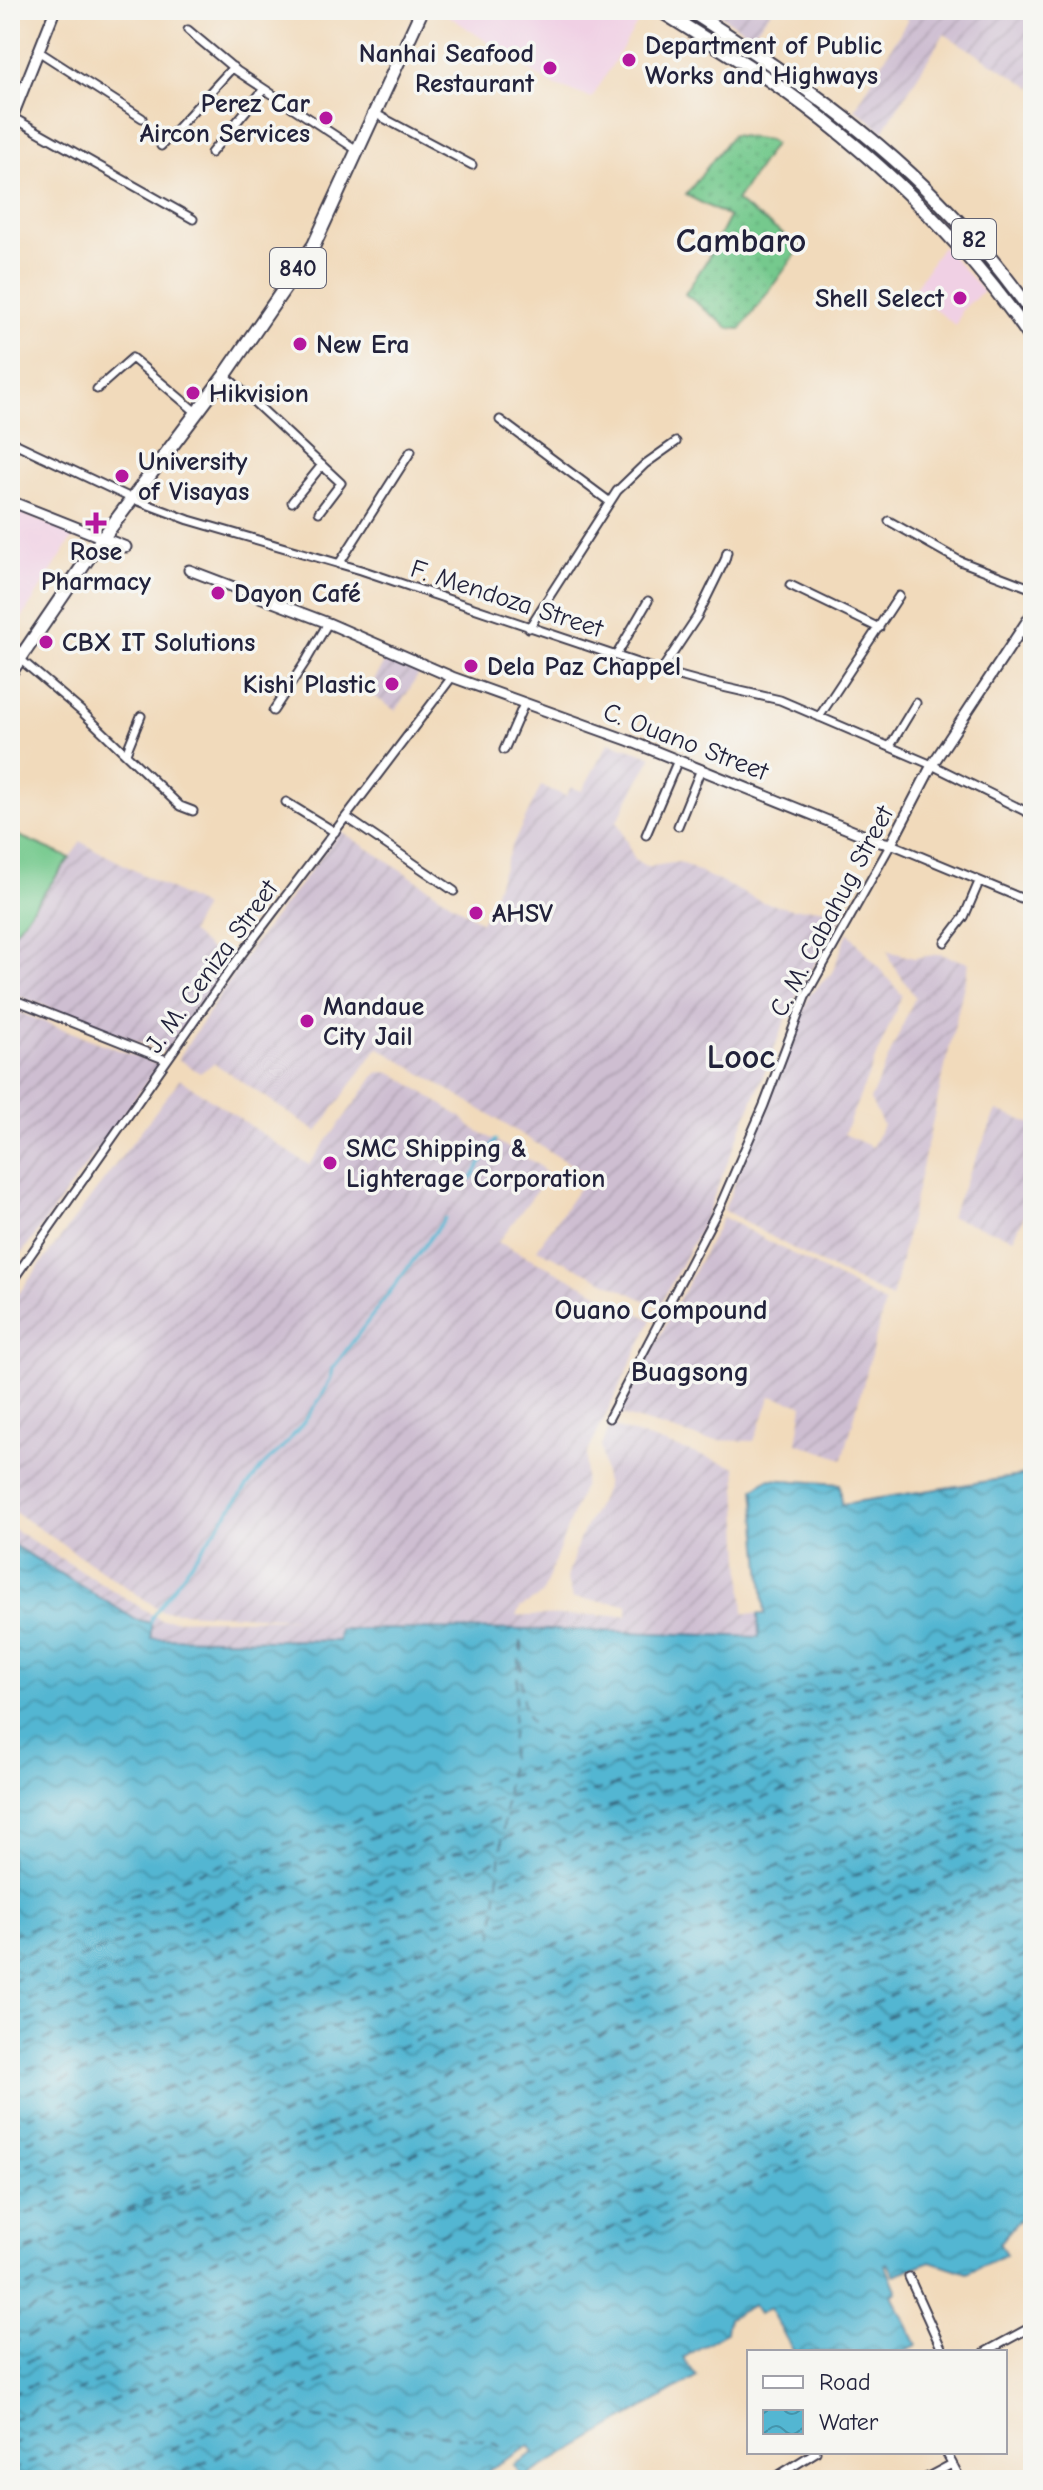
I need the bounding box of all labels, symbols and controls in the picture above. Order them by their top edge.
place label: Department of Public Works and Highways [645,31,882,91]
place label: Nanhai Seafood Restaurant [359,39,534,99]
marker: Department of Public Works and Highways [620,51,638,69]
marker: Nanhai Seafood Restaurant [541,59,559,77]
place label: Perez Car Aircon Services [140,89,311,149]
marker: Perez Car Aircon Services [317,109,335,127]
road number: 82 [952,219,996,259]
district label: Cambaro [676,221,806,261]
road number: 840 [270,248,326,288]
place label: Shell Select [815,284,944,314]
marker: Shell Select [951,289,969,307]
place label: New Era [316,330,409,360]
marker: New Era [291,335,309,353]
place label: Hikvision [209,379,309,409]
marker: Hikvision [184,384,202,402]
place label: University of Visayas [138,447,249,507]
marker: University of Visayas [113,467,131,485]
marker: Rose Pharmacy [87,514,105,532]
place label: Rose Pharmacy [41,537,151,597]
street label: F. Mendoza Street [407,554,608,645]
place label: Dayon Café [234,579,361,609]
marker: Dayon Café [209,584,227,602]
place label: CBX IT Solutions [62,628,255,658]
marker: CBX IT Solutions [37,633,55,651]
place label: Dela Paz Chappel [487,652,681,682]
marker: Dela Paz Chappel [462,657,480,675]
place label: Kishi Plastic [243,670,376,700]
marker: Kishi Plastic [383,675,401,693]
street label: C. Ouano Street [599,697,774,788]
street label: C. M. Cabahug Street [764,799,901,1022]
street label: J. M. Ceniza Street [139,873,285,1059]
place label: AHSV [492,899,553,929]
marker: AHSV [467,904,485,922]
place label: Mandaue City Jail [323,992,425,1052]
marker: Mandaue City Jail [298,1012,316,1030]
district label: Looc [707,1037,775,1077]
place label: SMC Shipping & Lighterage Corporation [346,1134,605,1194]
marker: SMC Shipping & Lighterage Corporation [321,1154,339,1172]
district label: Ouano Compound [554,1294,768,1326]
district label: Buagsong [631,1356,749,1388]
legend [747,2350,1007,2454]
text: Road [819,2368,871,2396]
text: Water [819,2408,879,2436]

